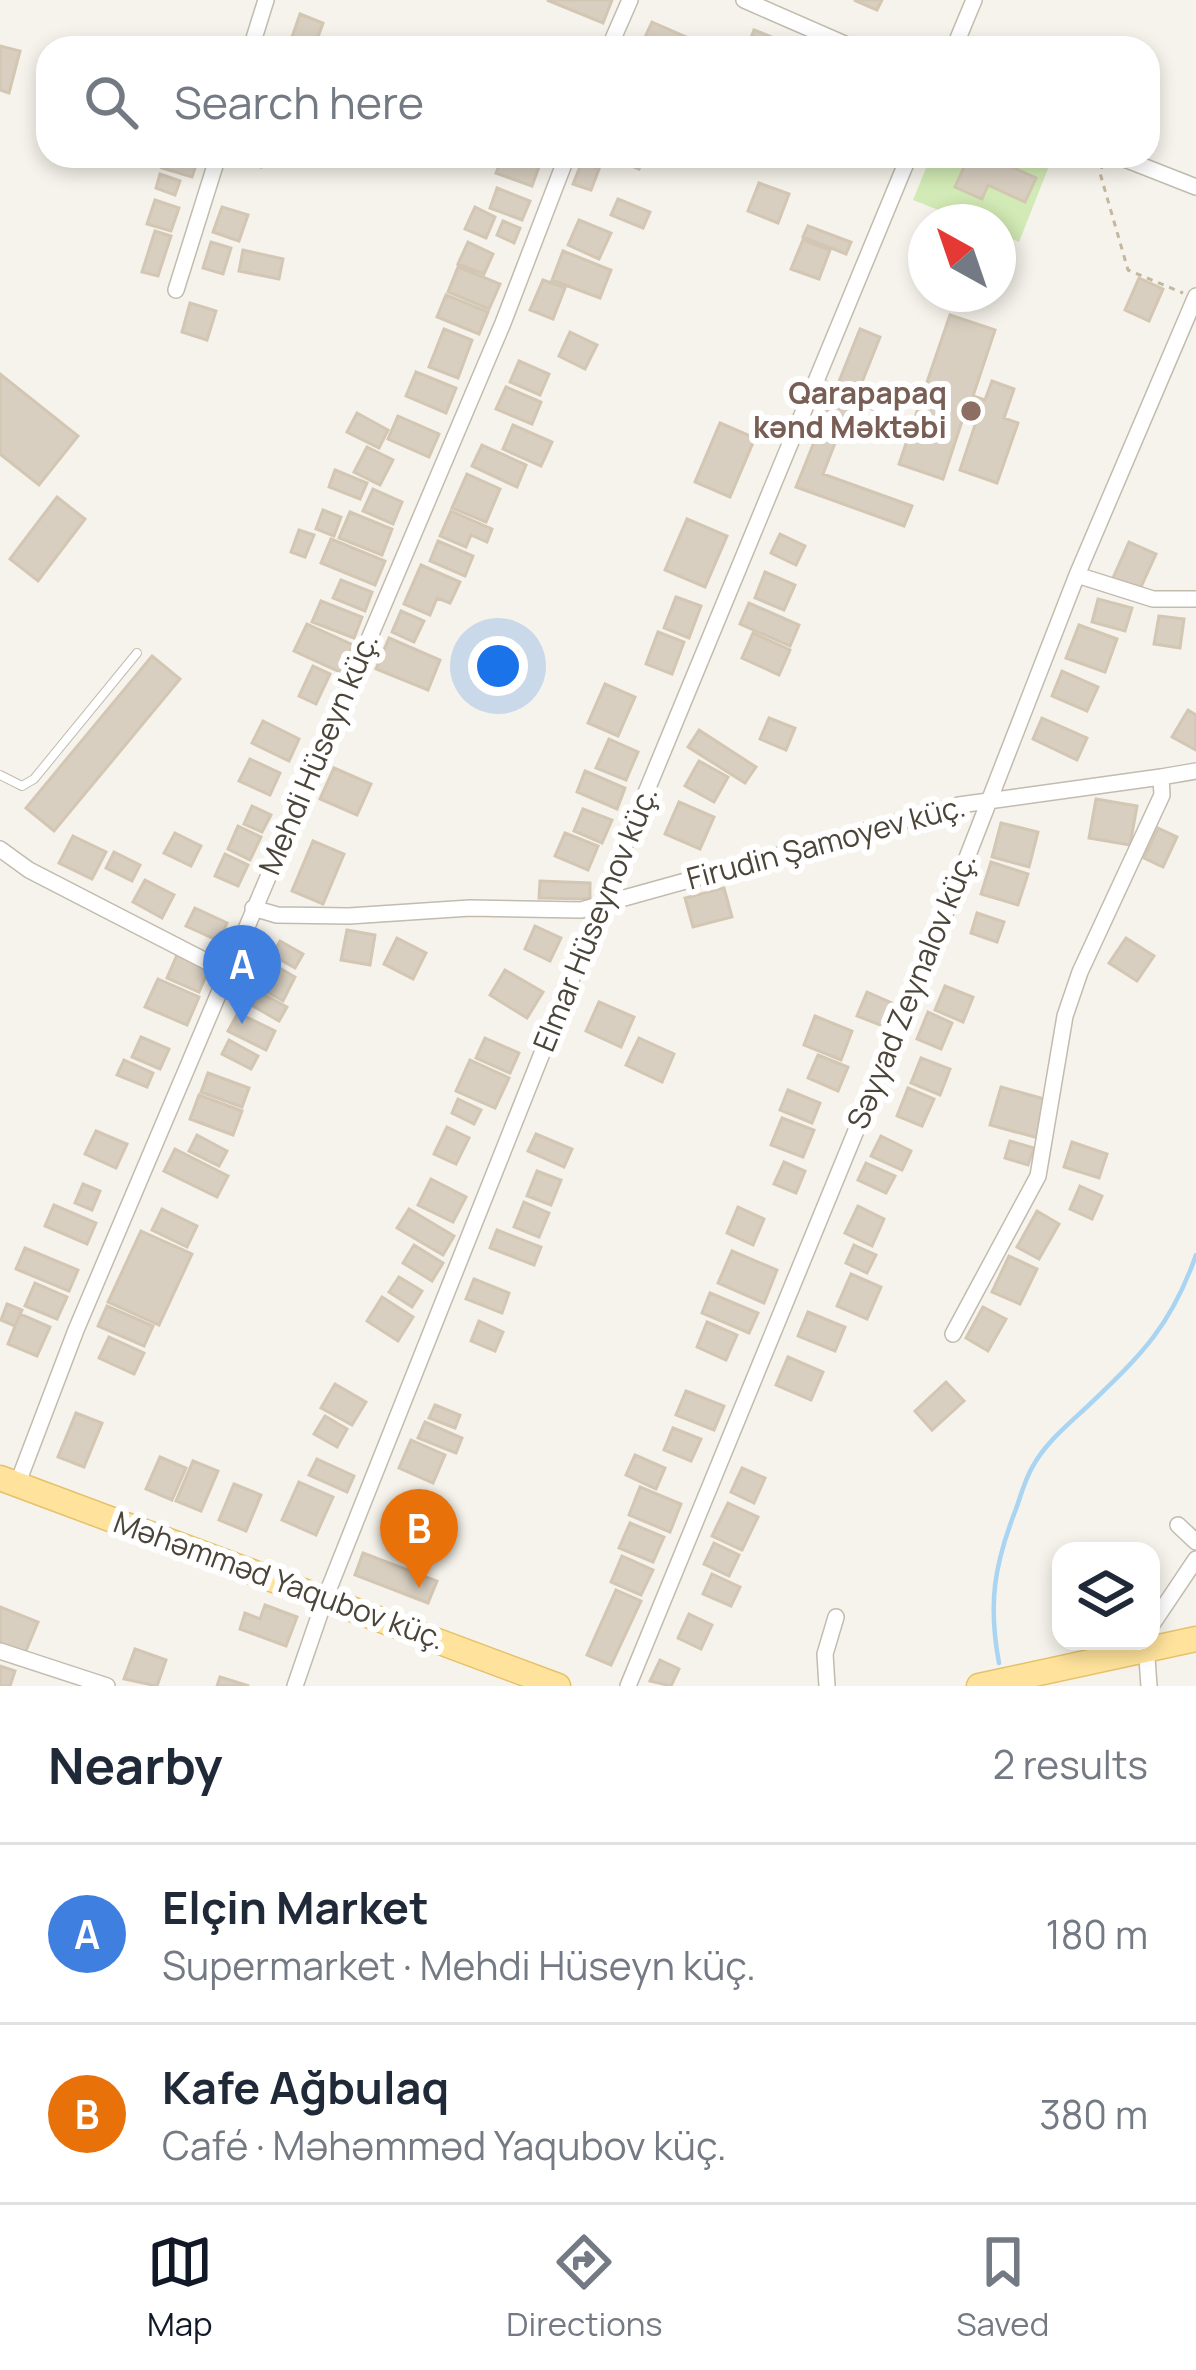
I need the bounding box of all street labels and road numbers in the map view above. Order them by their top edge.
street label: Mehdi Hüseyn küç. [248,626,387,880]
street label: Elmar Hüseynov küç. [523,780,667,1057]
street label: Firudin Şamoyev küç. [682,785,969,898]
street label: Səyyad Zeynalov küç. [836,846,985,1135]
street label: Məhəmməd Yaqubov küç. [108,1501,451,1659]

